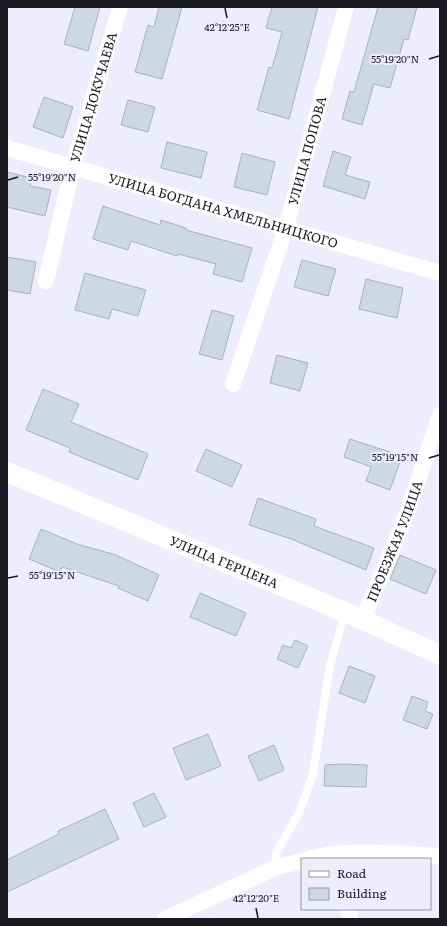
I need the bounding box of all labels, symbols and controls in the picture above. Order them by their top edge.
text: 42°12'25"E [204,19,250,34]
street label: УЛИЦА ДОКУЧАЕВА [65,29,121,164]
text: 55°19'20"N [371,51,419,66]
street label: УЛИЦА ПОПОВА [283,93,330,207]
street label: УЛИЦА БОГДАНА ХМЕЛЬНИЦКОГО [106,168,341,252]
text: 55°19'20"N [28,169,76,184]
text: 55°19'15"N [372,449,418,464]
street label: ПРОЕЗЖАЯ УЛИЦА [362,477,426,605]
street label: УЛИЦА ГЕРЦЕНА [167,530,282,593]
text: 55°19'15"N [29,567,75,582]
legend [301,858,431,910]
text: Road [337,864,367,882]
text: Building [337,884,387,902]
text: 42°12'20"E [233,890,279,905]

